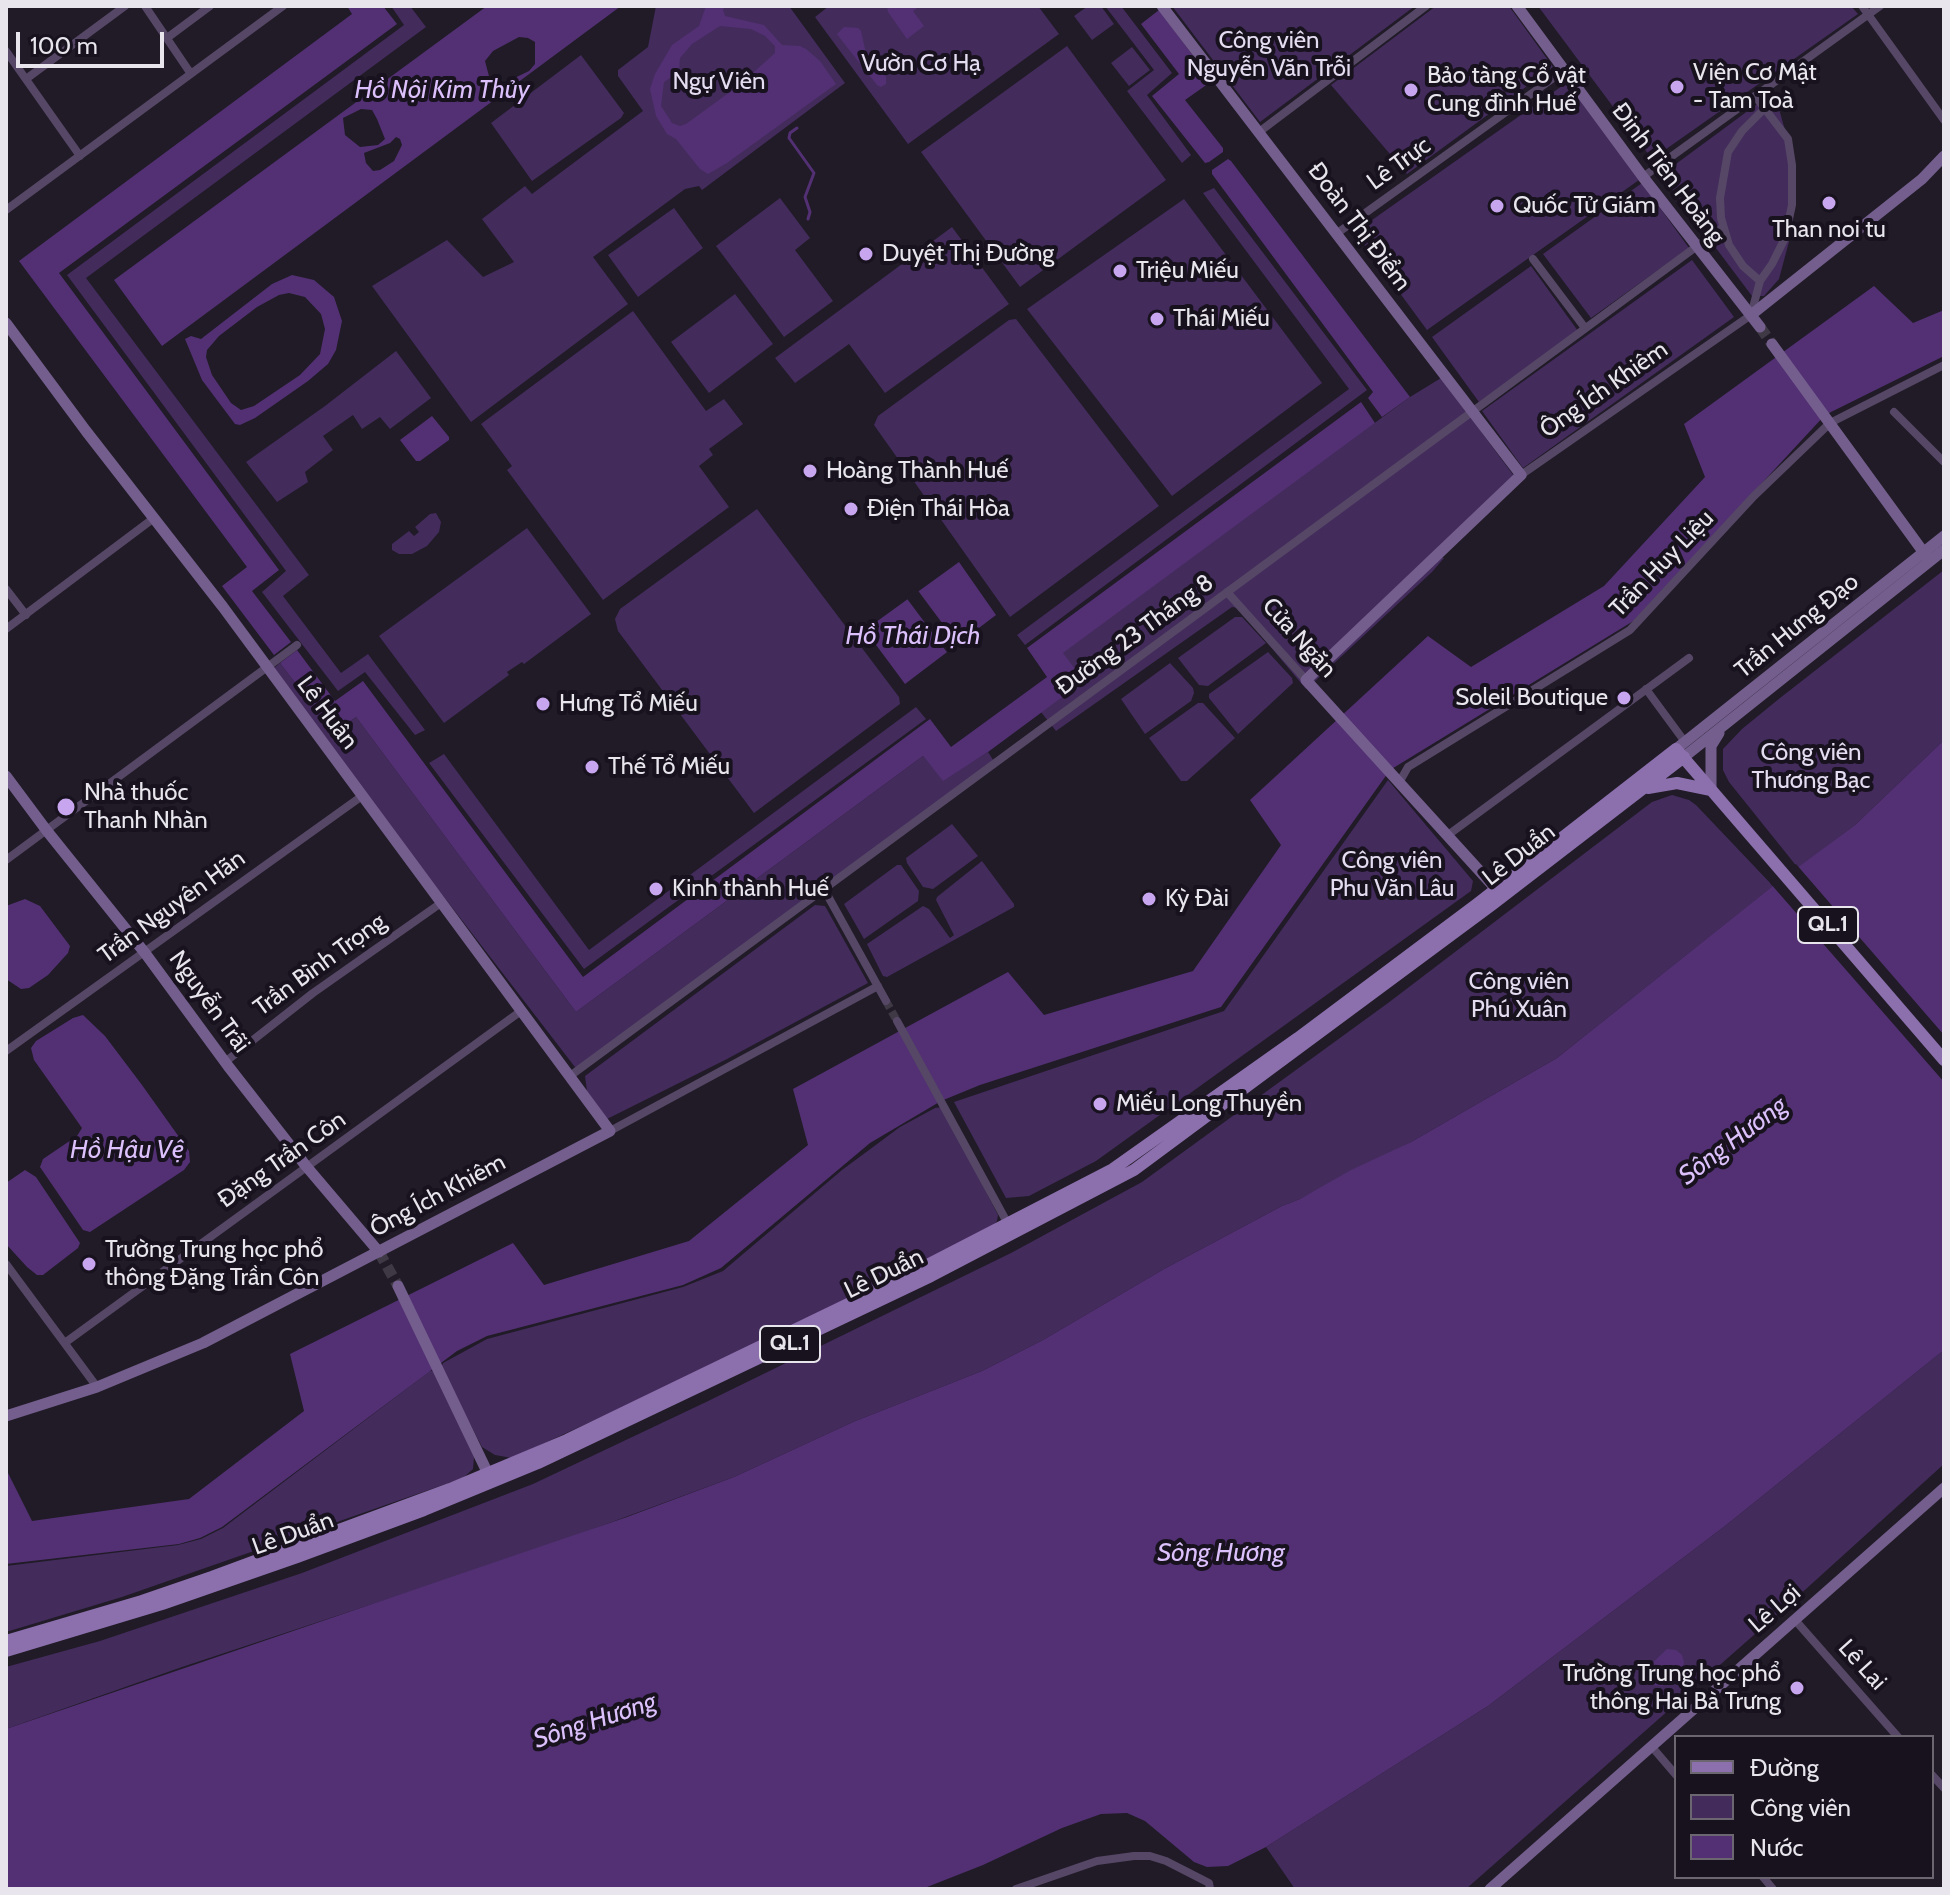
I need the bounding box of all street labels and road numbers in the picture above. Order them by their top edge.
street label: Đinh Tiên Hoàng [1605,98,1731,250]
street label: Lê Trực [1362,131,1436,197]
street label: Đoàn Thị Điểm [1301,157,1417,297]
street label: Ông Ích Khiêm [1535,335,1673,445]
street label: Trần Huy Liệu [1604,505,1720,623]
street label: Trần Hưng Đạo [1729,567,1865,685]
street label: Đường 23 Tháng 8 [1051,568,1219,702]
street label: Cửa Ngăn [1256,592,1342,684]
street label: Lê Huân [290,671,364,755]
street label: Lê Duẩn [1477,818,1561,892]
street label: Trần Nguyên Hãn [93,844,251,970]
street label: Trần Bình Trọng [248,907,392,1023]
road number: QL.1 [1798,907,1858,943]
street label: Nguyễn Trãi [162,945,256,1059]
street label: Đặng Trần Côn [213,1105,351,1215]
street label: Ông Ích Khiêm [365,1148,511,1244]
street label: Lê Duẩn [840,1243,928,1305]
road number: QL.1 [760,1326,820,1362]
street label: Lê Duẩn [248,1506,338,1562]
street label: Lê Lợi [1743,1579,1807,1639]
street label: Lê Lai [1832,1634,1892,1696]

